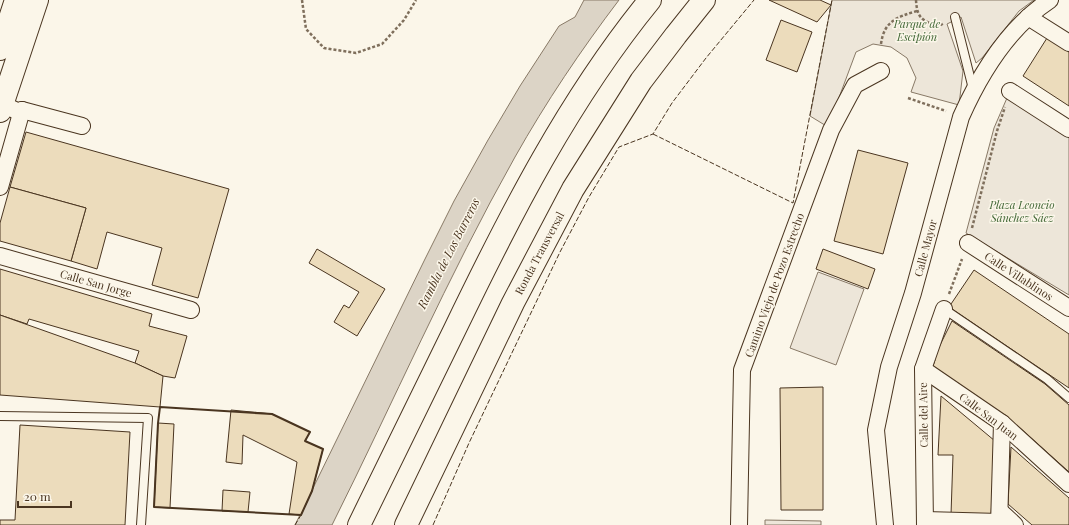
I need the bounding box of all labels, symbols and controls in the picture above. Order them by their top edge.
park label: Parque de Escipión [893,16,941,44]
water label: Rambla de Los Barreros [413,195,483,312]
park label: Plaza Leoncio Sánchez Sáez [988,197,1055,225]
street label: Ronda Transversal [511,209,567,297]
street label: Camino Viejo de Pozo Estrecho [741,211,807,359]
street label: Calle Mayor [910,218,940,278]
street label: Calle Villablinos [982,248,1056,304]
street label: Calle San Jorge [58,266,134,301]
street label: Calle del Aire [915,382,931,448]
street label: Calle San Juan [956,389,1022,443]
scale bar [18,483,71,509]
text: 20 m [24,488,51,504]

